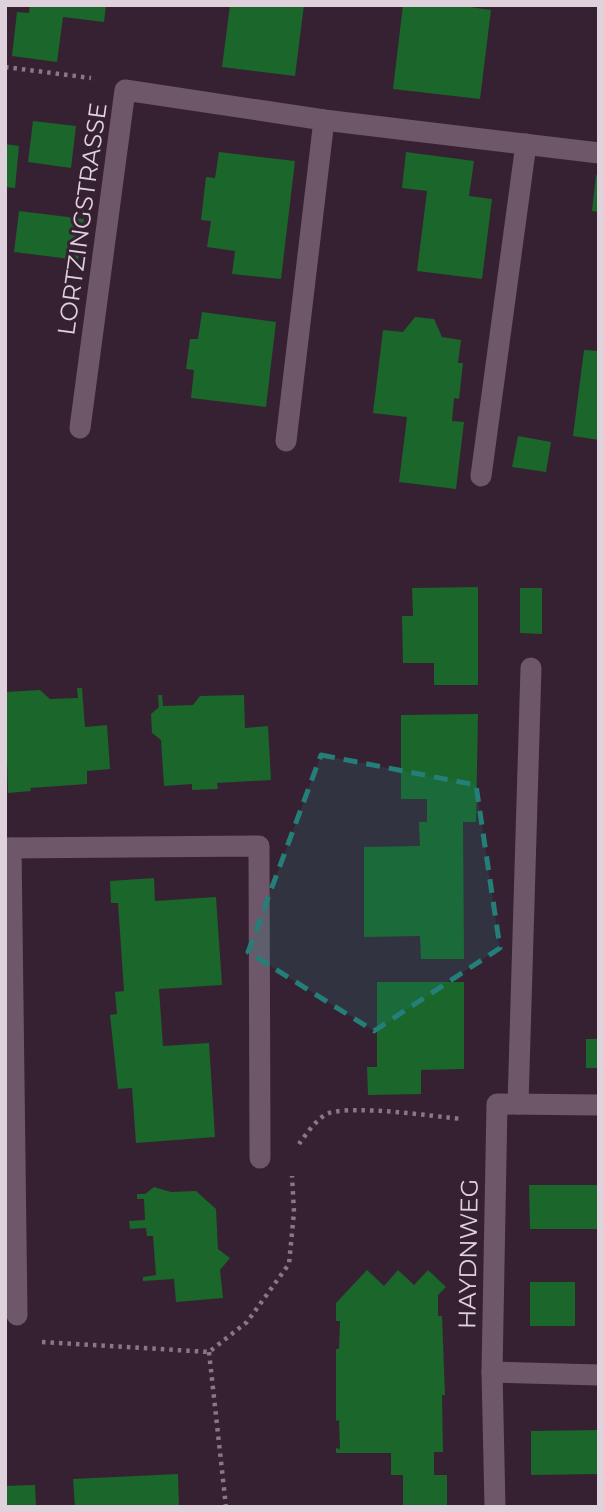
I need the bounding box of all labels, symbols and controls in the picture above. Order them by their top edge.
street label: LORTZINGSTRASSE [51,101,113,337]
street label: HAYDNWEG [452,1179,484,1329]

